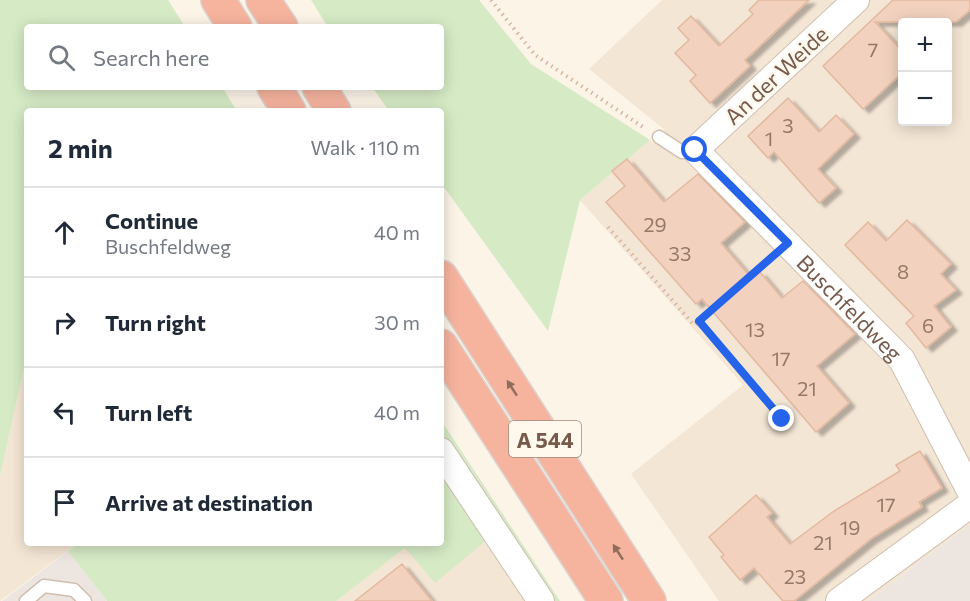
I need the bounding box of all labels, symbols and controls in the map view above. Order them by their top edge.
map controls [898,18,952,126]
button: + [898,18,952,72]
street label: An der Weide [719,20,833,130]
search box [24,24,444,90]
house number: 7 [868,37,878,61]
icon: search [45,41,78,74]
text: Search here [93,44,209,71]
button: − [898,72,952,126]
house number: 3 [782,113,794,137]
house number: 1 [765,126,773,150]
text: 2 min [48,132,113,163]
text: Walk · 110 m [310,135,420,159]
route start [681,136,707,162]
text: Continue [105,207,198,234]
house number: 29 [643,212,667,236]
icon: ahead [48,216,81,249]
text: 40 m [374,220,420,244]
text: Buschfeldweg [105,234,231,258]
house number: 33 [669,241,691,265]
street label: Buschfeldweg [792,248,909,366]
house number: 8 [897,259,909,283]
icon: right [48,306,81,339]
text: Turn right [105,309,206,336]
text: 30 m [374,310,420,334]
house number: 6 [922,313,934,337]
house number: 13 [745,317,765,341]
house number: 17 [771,346,791,370]
house number: 21 [797,376,817,400]
one-way arrow [507,380,518,396]
icon: left [48,396,81,429]
text: Turn left [105,399,192,426]
text: 40 m [374,400,420,424]
route end [768,405,794,431]
road number: A 544 [509,421,581,457]
icon: arrive [48,486,81,519]
text: Arrive at destination [105,489,313,516]
house number: 17 [876,492,896,516]
house number: 19 [840,515,860,539]
house number: 21 [813,530,833,554]
one-way arrow [612,544,623,560]
house number: 23 [784,564,806,588]

